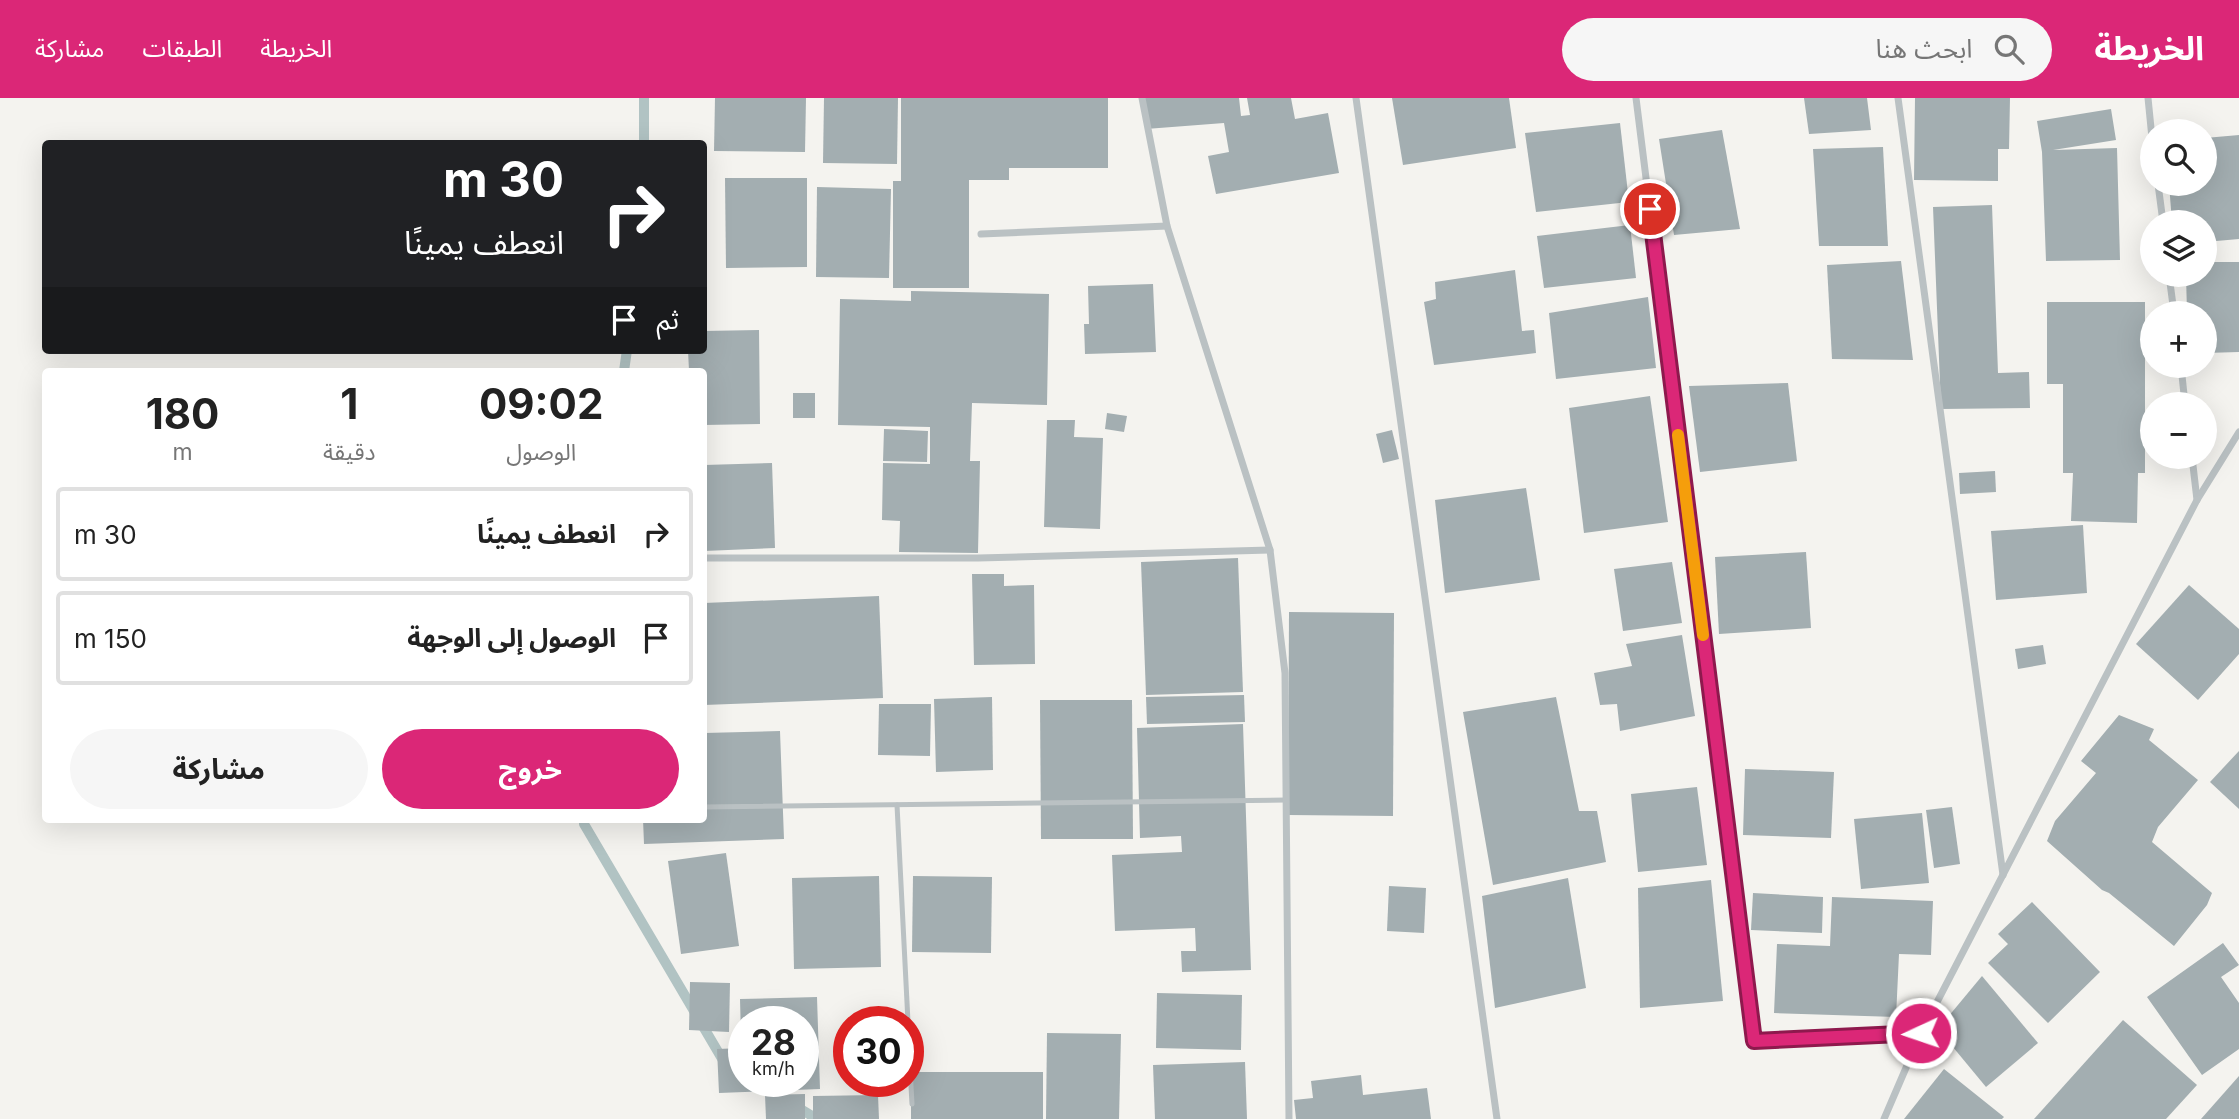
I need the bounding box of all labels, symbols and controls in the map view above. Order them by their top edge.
search box [1562,18,2052,81]
text: الخريطة [2094,28,2204,68]
icon: search [1990,30,2028,68]
text: ابحث هنا [1876,33,1972,64]
text: مشاركة [35,34,104,63]
text: الطبقات [142,34,222,63]
text: الخريطة [260,34,332,63]
map controls [2140,119,2217,469]
button: search [2140,119,2217,196]
text: 30 m [443,150,564,209]
icon: right [588,168,679,259]
pin [1620,179,1680,239]
icon: arrive [1631,190,1669,228]
button: layers [2140,210,2217,287]
text: انعطف يمينًا [404,223,564,262]
icon: arrive [605,301,643,339]
button: + [2140,301,2217,378]
text: ثم [657,304,679,335]
text: 1 [340,378,358,429]
text: 09:02 [479,378,603,429]
text: 180 [146,388,219,439]
button: − [2140,392,2217,469]
text: m [172,438,193,466]
text: دقيقة [323,438,375,466]
text: الوصول [506,438,576,466]
icon: right [637,515,675,553]
text: انعطف يمينًا [477,518,616,549]
text: 30 m [74,519,137,550]
icon: arrive [637,619,675,657]
text: الوصول إلى الوجهة [407,622,616,653]
text: 150 m [74,623,147,654]
button: مشاركة [70,729,368,809]
button: خروج [382,729,679,809]
position arrow [1884,996,1958,1070]
speed limit sign: 30 [833,1006,924,1097]
text: 28 [751,1021,796,1063]
text: km/h [752,1058,795,1079]

